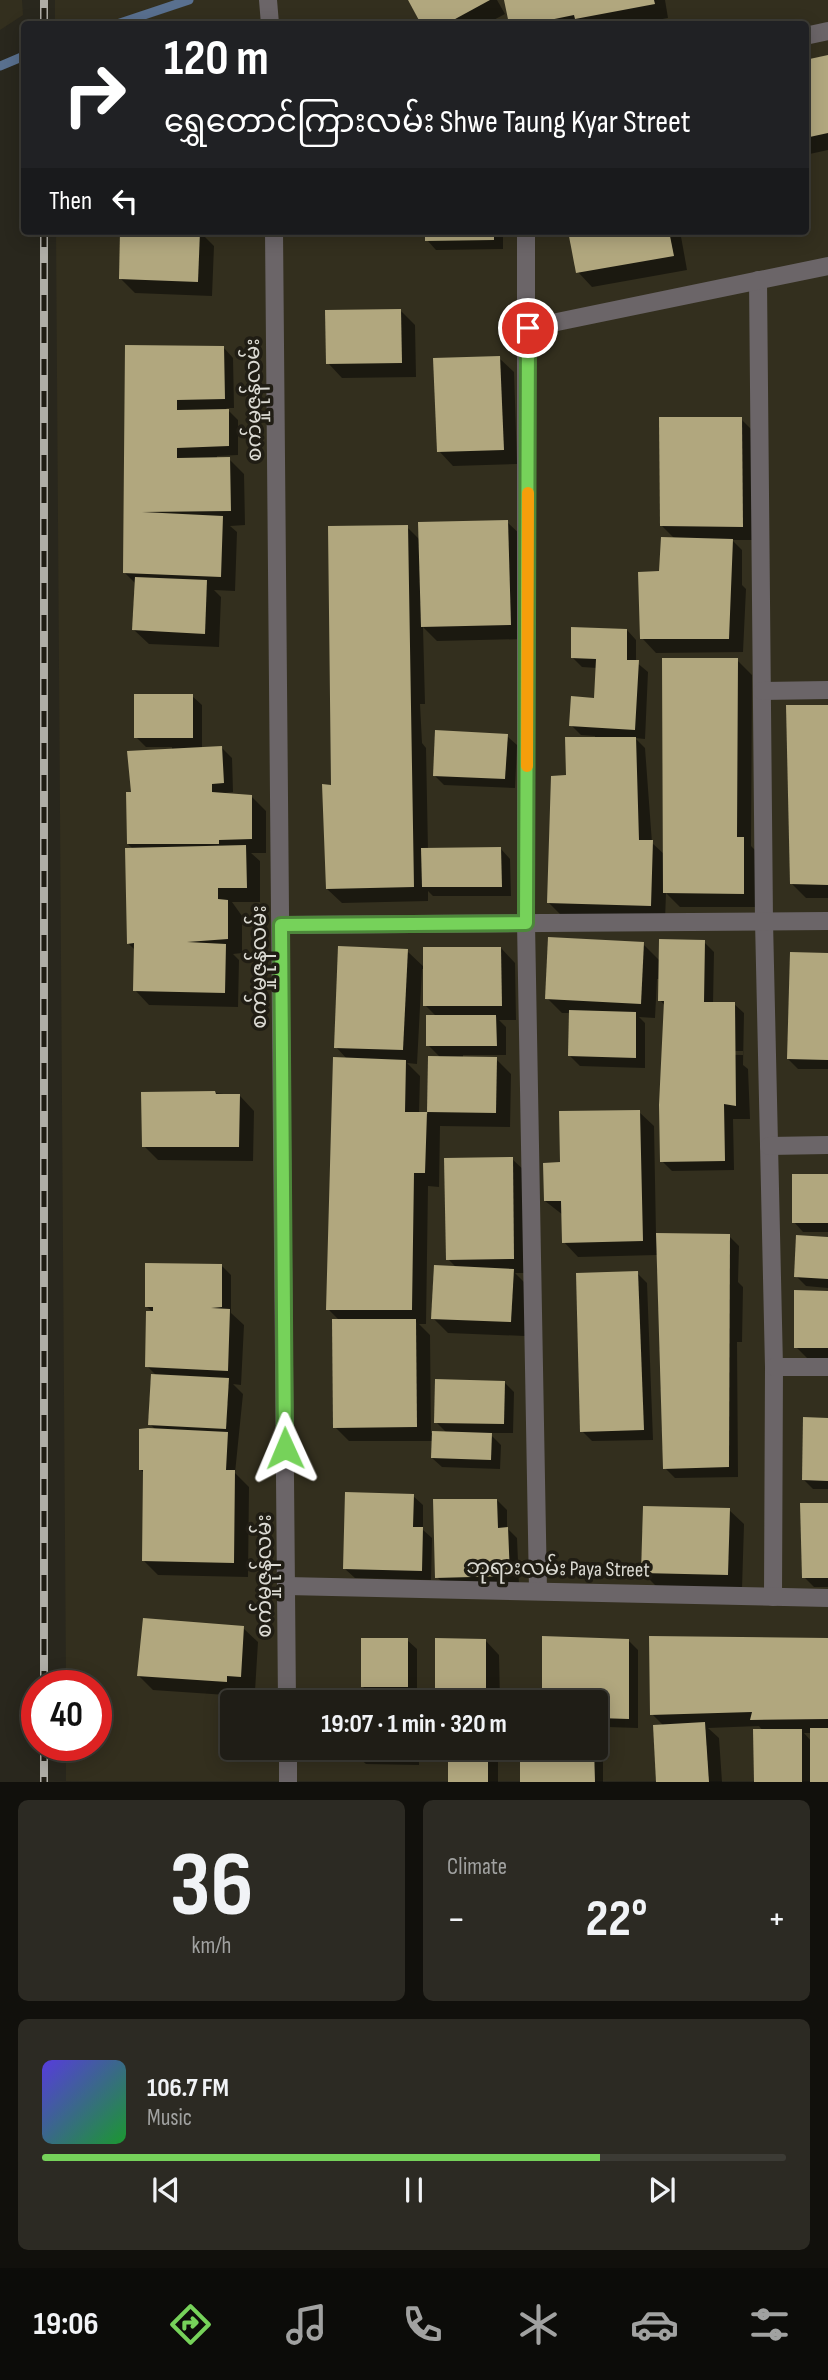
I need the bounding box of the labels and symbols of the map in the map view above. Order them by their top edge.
pin [498,298,558,358]
street label: စက်မှုဇုန်လမ်း [236,338,271,462]
street label: စက်မှုဇုန်လမ်း [243,905,276,1029]
position arrow [248,1411,322,1485]
street label: စက်မှုဇုန်လမ်း [248,1514,281,1638]
street label: ဘုရားလမ်း Paya Street [466,1550,650,1587]
speed limit sign: 40 [21,1670,112,1761]

